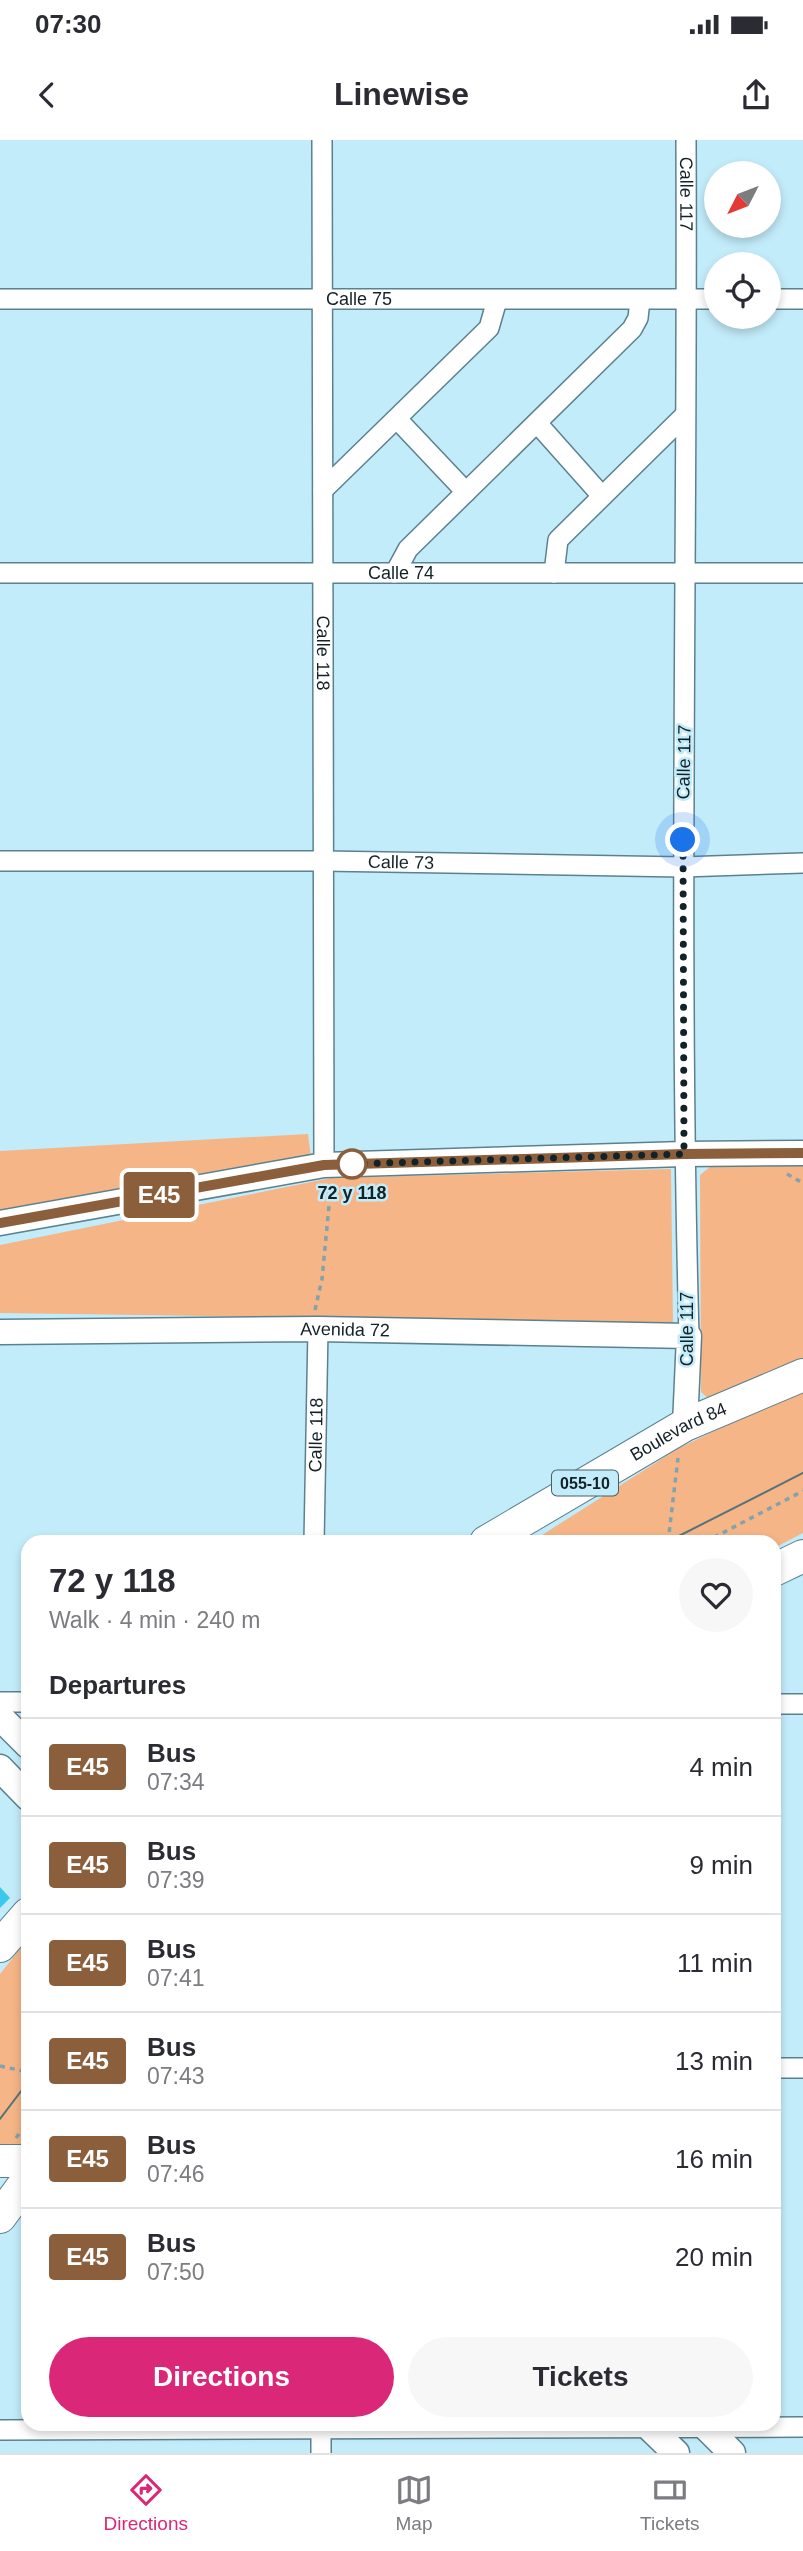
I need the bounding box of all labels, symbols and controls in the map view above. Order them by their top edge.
text: 07:30 [35,9,102,39]
icon: back [28,76,66,114]
text: Linewise [334,76,469,112]
icon: share [737,76,775,114]
street label: Calle 117 [676,157,696,231]
north arrow [704,161,780,238]
map controls [704,161,781,329]
button: locate [704,252,781,329]
street label: Calle 75 [326,289,392,309]
street label: Calle 74 [368,563,434,583]
street label: Calle 118 [313,616,333,690]
street label: Calle 117 [673,724,695,800]
your location [665,822,700,857]
street label: Calle 73 [368,852,434,873]
marker: 72 y 118 [337,1149,367,1179]
line badge: E45 [119,1172,199,1218]
text: E45 [138,1181,180,1208]
place label: 72 y 118 [317,1183,387,1203]
street label: Calle 117 [677,1292,697,1366]
street label: Avenida 72 [300,1319,390,1340]
street label: Calle 118 [305,1397,327,1473]
street label: Boulevard 84 [627,1399,730,1465]
road number: 055-10 [552,1470,618,1496]
button: heart [679,1558,753,1632]
text: 72 y 118 [49,1562,176,1599]
text: Walk · 4 min · 240 m [49,1607,260,1633]
text: Departures [49,1670,186,1700]
text: Bus [147,1738,196,1768]
text: 4 min [689,1752,753,1782]
text: E45 [66,1753,109,1780]
text: 07:34 [147,1769,205,1795]
text: Bus [147,1836,196,1866]
text: 9 min [689,1850,753,1880]
text: E45 [66,1851,109,1878]
text: 07:39 [147,1867,205,1893]
text: Bus [147,1934,196,1964]
text: 11 min [677,1948,753,1978]
text: E45 [66,1949,109,1976]
text: 07:41 [147,1965,205,1991]
text: Bus [147,2032,196,2062]
text: 13 min [675,2046,753,2076]
text: E45 [66,2047,109,2074]
text: 07:43 [147,2063,205,2089]
text: Bus [147,2130,196,2160]
text: 16 min [675,2144,753,2174]
text: E45 [66,2145,109,2172]
text: 07:46 [147,2161,205,2187]
text: Bus [147,2228,196,2258]
text: 20 min [675,2242,753,2272]
text: E45 [66,2243,109,2270]
text: 07:50 [147,2259,205,2285]
button: Directions [49,2337,394,2417]
button: Tickets [408,2337,753,2417]
tab: Directions [104,2471,188,2535]
tab: Map [395,2471,433,2535]
tab: Tickets [640,2471,699,2535]

